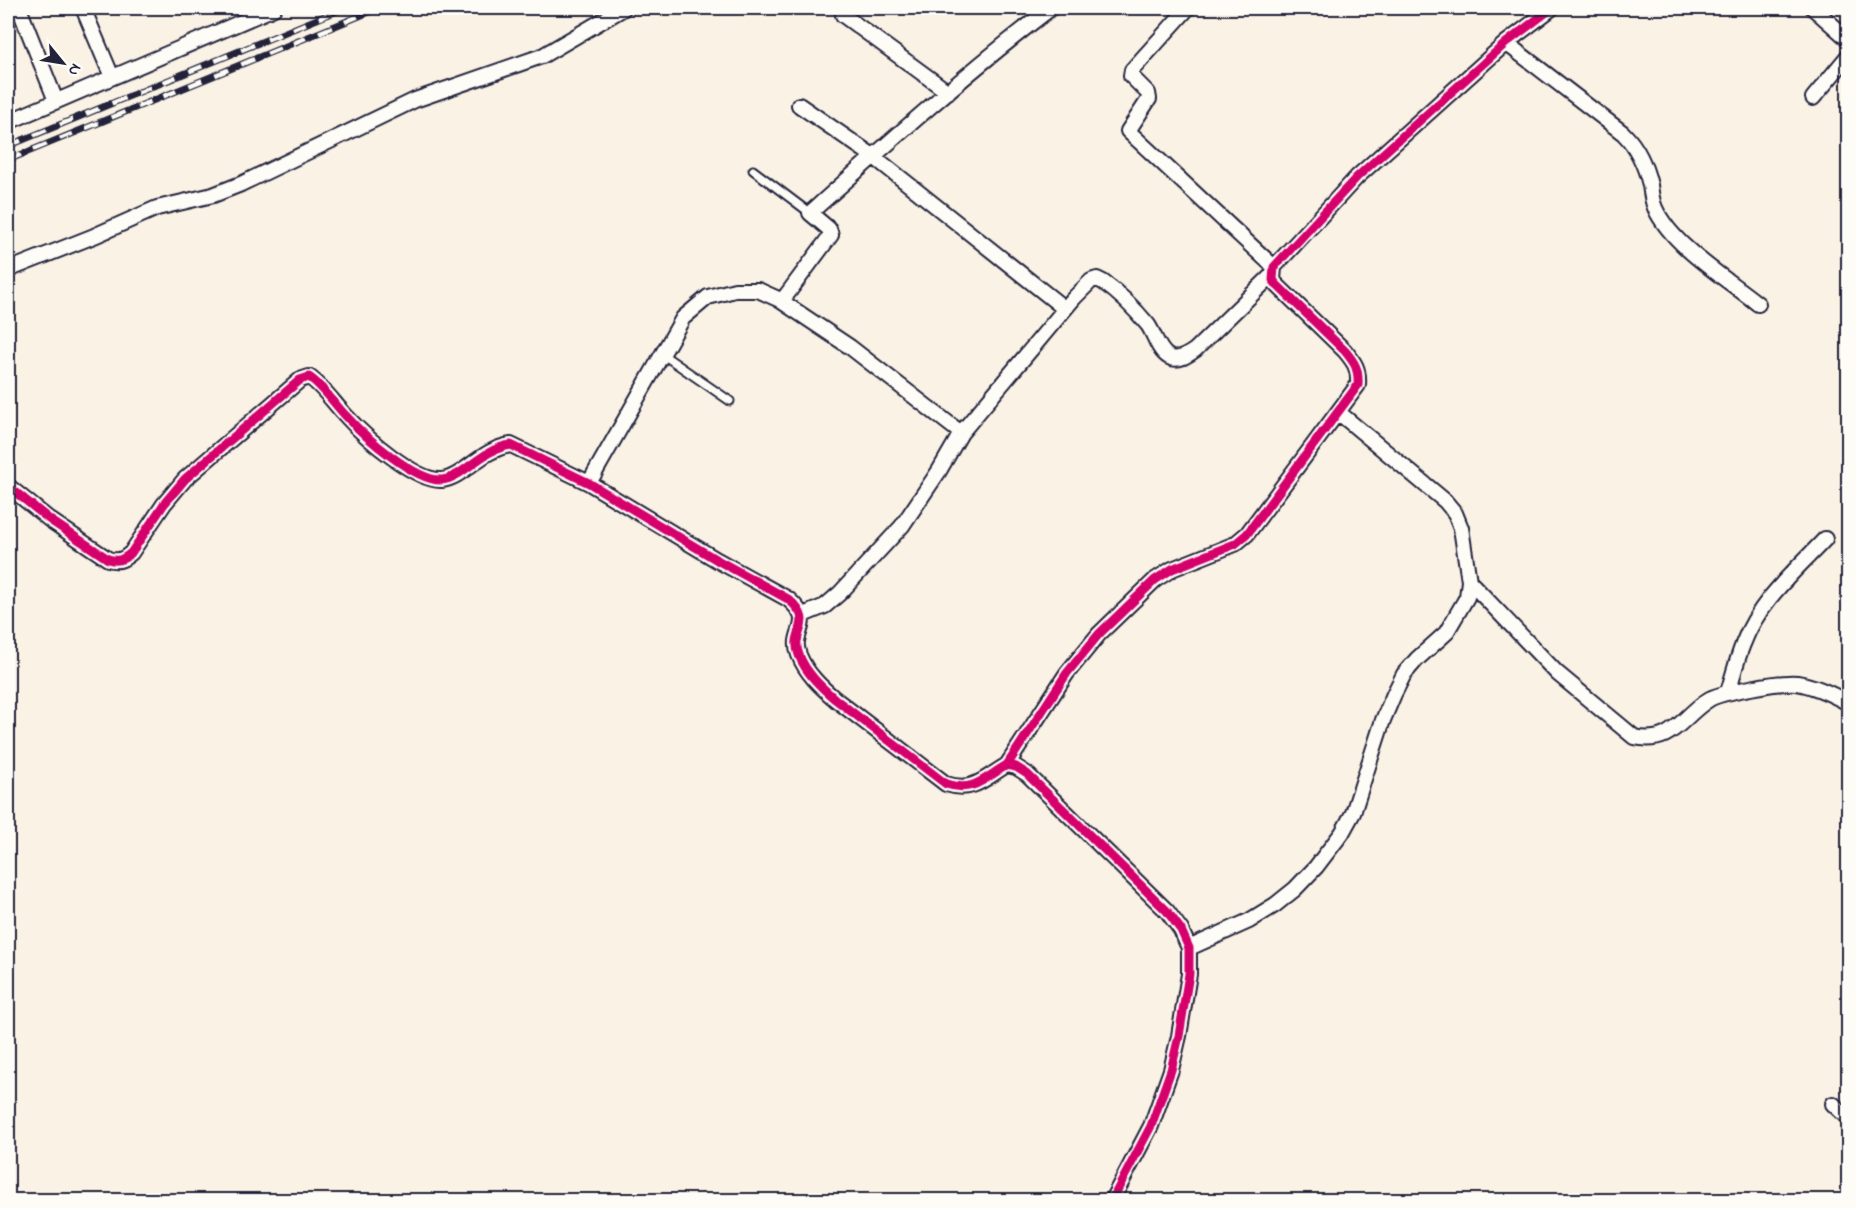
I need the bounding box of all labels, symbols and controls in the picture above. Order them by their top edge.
north arrow [33,33,93,93]
text: N [61,59,87,80]

